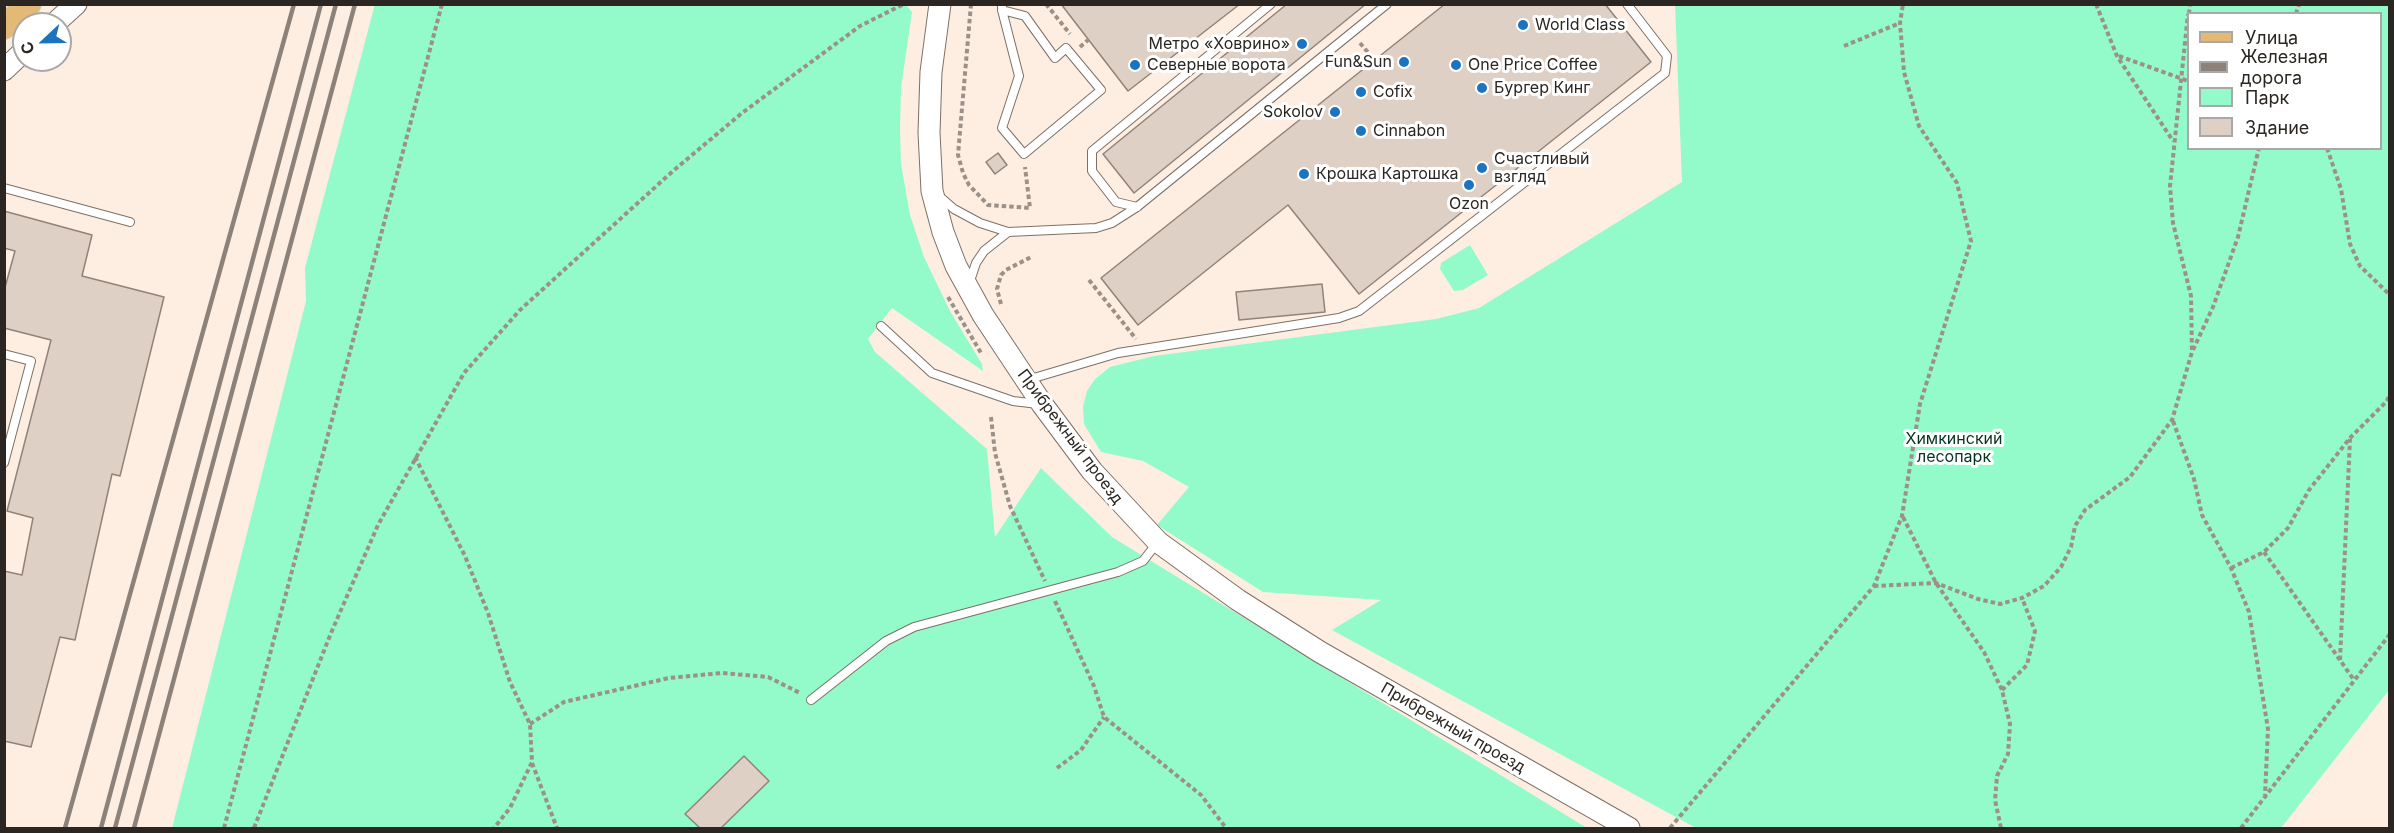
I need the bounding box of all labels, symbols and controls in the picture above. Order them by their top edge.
north arrow [12,12,72,72]
legend [2187,12,2382,150]
place label: World Class [1535,15,1625,35]
marker: World Class [1516,18,1530,32]
text: Улица [2245,27,2298,48]
place label: Метро «Ховрино» [1149,34,1290,54]
marker: Метро «Ховрино» [1295,37,1309,51]
text: С [16,39,39,57]
text: Железная дорога [2240,46,2328,88]
place label: Fun&Sun [1325,52,1392,72]
place label: Северные ворота [1147,55,1286,75]
marker: Fun&Sun [1397,55,1411,69]
place label: One Price Coffee [1468,55,1598,75]
marker: Северные ворота [1128,58,1142,72]
marker: One Price Coffee [1449,58,1463,72]
place label: Бургер Кинг [1494,78,1590,98]
marker: Бургер Кинг [1475,81,1489,95]
place label: Cofix [1373,82,1413,102]
marker: Cofix [1354,85,1368,99]
text: Парк [2245,87,2289,108]
place label: Sokolov [1263,102,1323,122]
marker: Sokolov [1328,105,1342,119]
text: Здание [2245,117,2309,138]
place label: Cinnabon [1373,121,1445,141]
marker: Cinnabon [1354,124,1368,138]
place label: Счастливый взгляд [1494,149,1589,187]
marker: Счастливый взгляд [1475,161,1489,175]
place label: Крошка Картошка [1316,164,1459,184]
marker: Крошка Картошка [1297,167,1311,181]
marker: Ozon [1462,178,1476,192]
place label: Ozon [1449,194,1489,214]
street label: Прибрежный проезд [1013,366,1127,508]
park label: Химкинский лесопарк [1905,429,2003,467]
street label: Прибрежный проезд [1377,679,1529,777]

